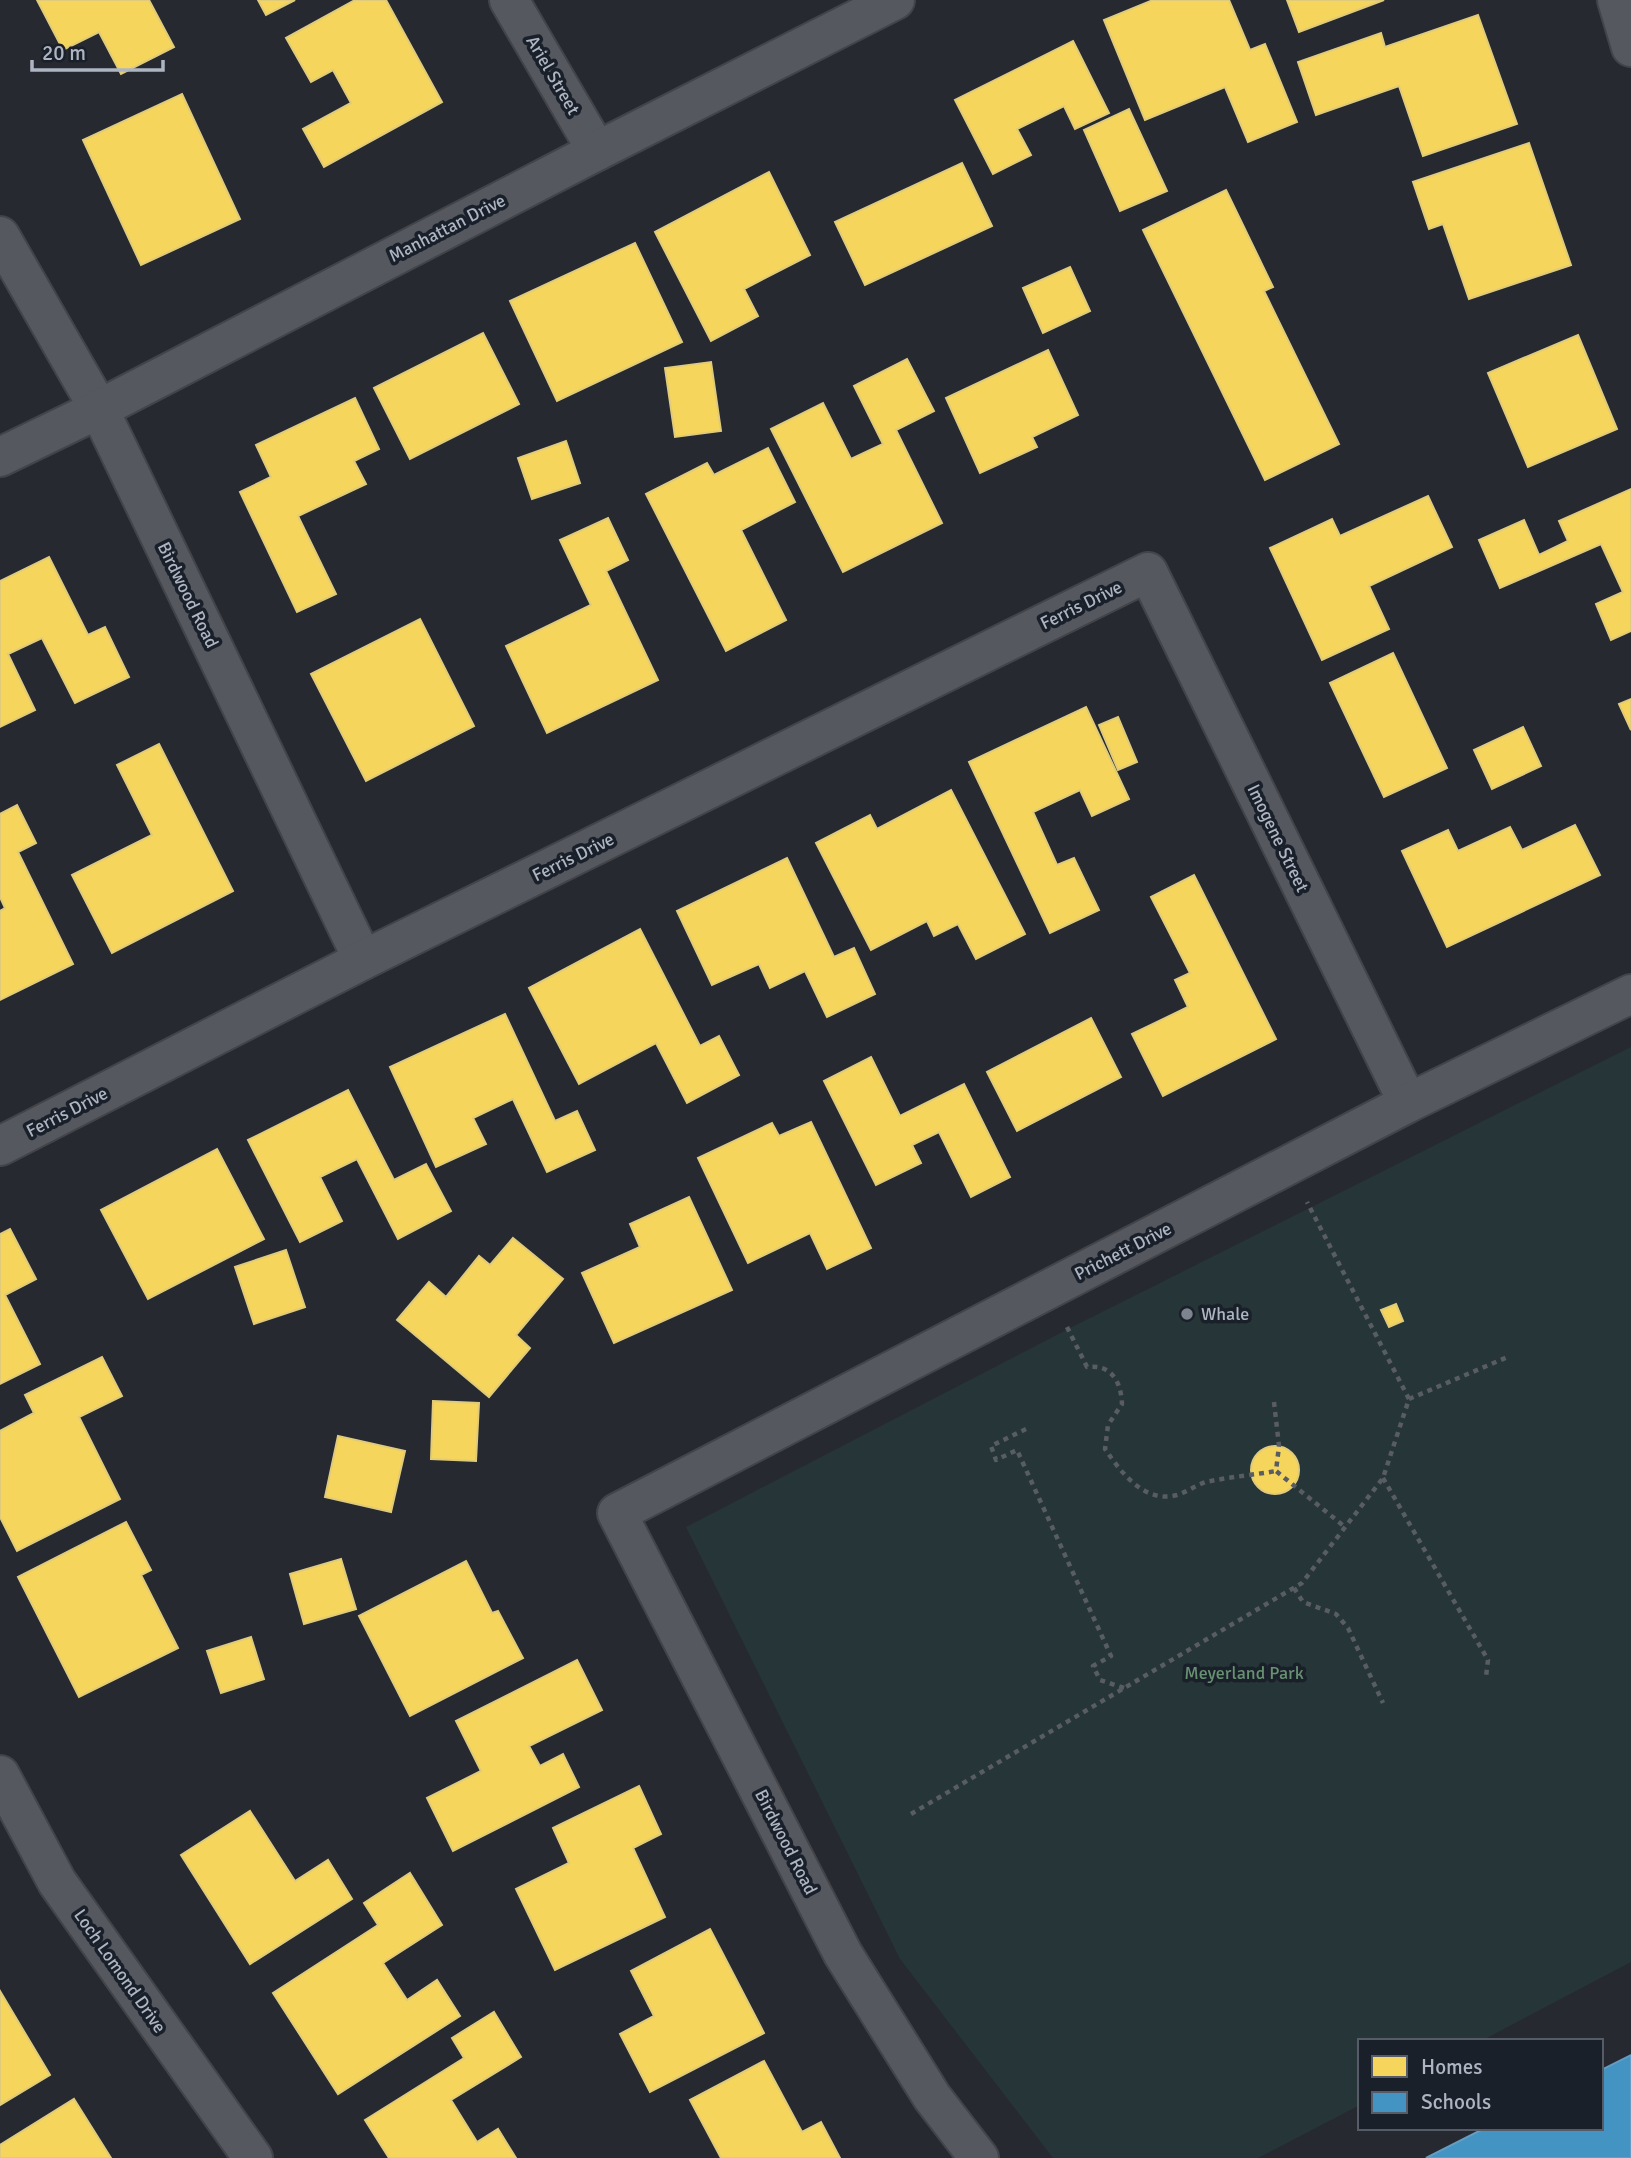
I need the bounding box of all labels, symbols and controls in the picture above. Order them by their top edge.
scale bar [32,28,163,72]
street label: Ariel Street [521,31,585,119]
text: 20 m [42,40,86,66]
street label: Manhattan Drive [385,189,509,267]
street label: Birdwood Road [153,538,223,652]
street label: Ferris Drive [1036,576,1126,634]
street label: Imogene Street [1242,781,1314,895]
street label: Ferris Drive [528,828,618,886]
street label: Ferris Drive [23,1082,111,1142]
street label: Prichett Drive [1071,1217,1175,1285]
place label: Whale [1201,1303,1249,1325]
marker: Whale [1179,1306,1195,1322]
park label: Meyerland Park [1184,1662,1304,1684]
street label: Birdwood Road [750,1786,822,1898]
street label: Loch Lomond Drive [69,1905,171,2037]
legend [1358,2039,1603,2130]
text: Homes [1421,2054,1483,2080]
text: Schools [1421,2089,1491,2115]

